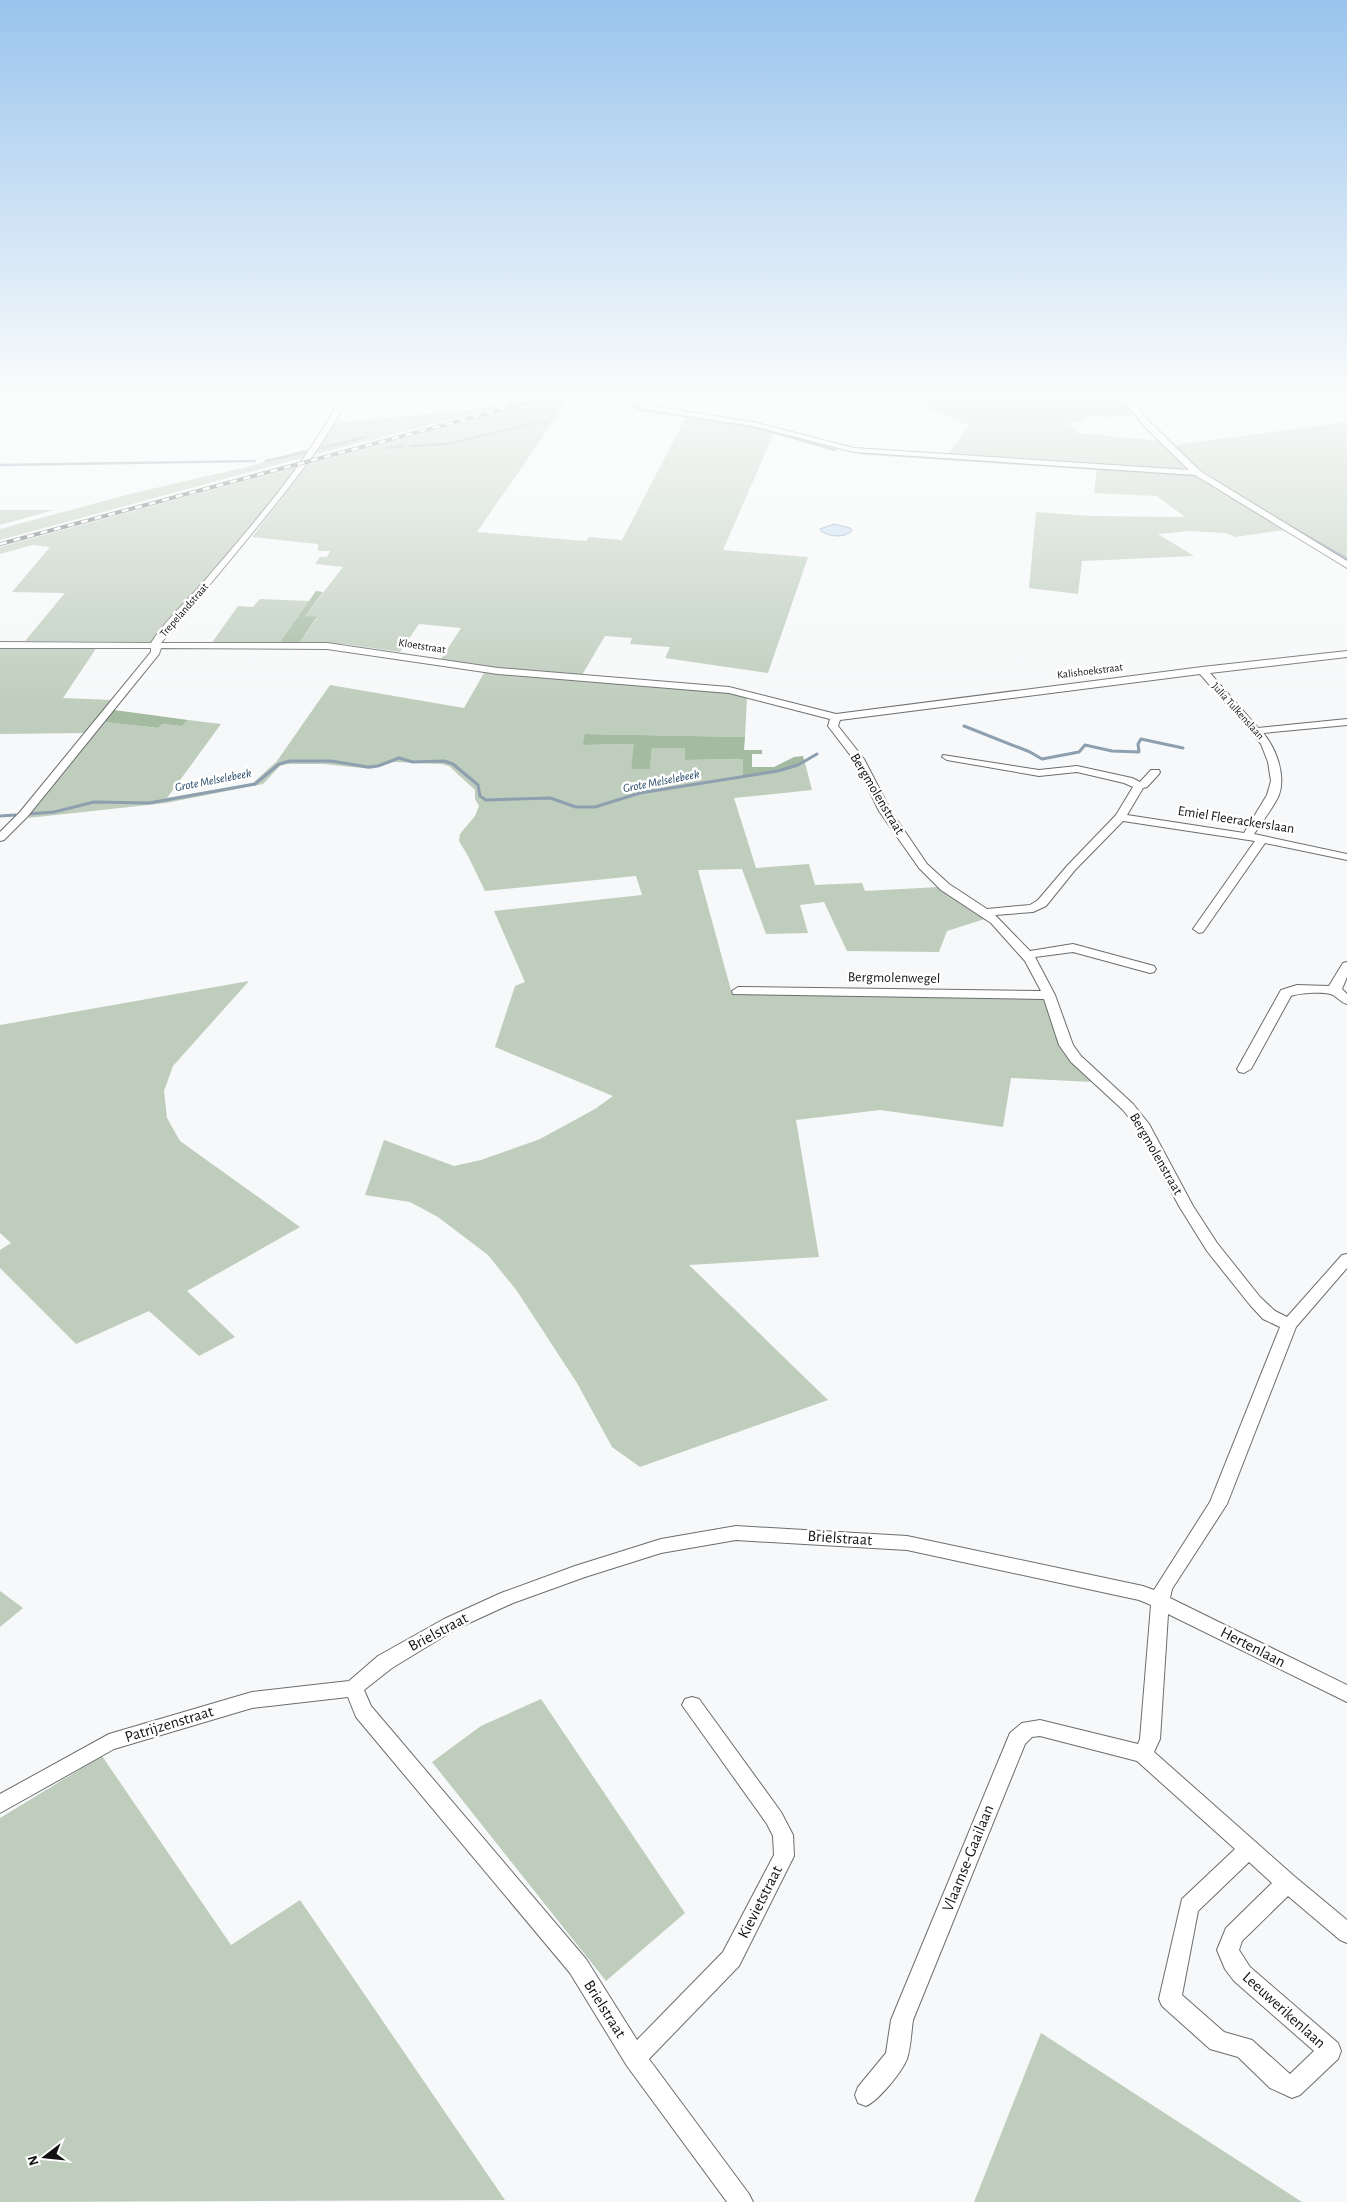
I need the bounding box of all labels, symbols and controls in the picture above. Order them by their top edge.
street label: Trepelandstraat [158,580,211,639]
street label: Kloetstraat [398,637,447,655]
street label: Kalishoekstraat [1056,661,1124,681]
street label: Julia Tulkenslaan [1210,680,1266,742]
street label: Bergmolenstraat [847,751,907,837]
water label: Grote Melselebeek [174,767,253,793]
water label: Grote Melselebeek [622,768,701,794]
street label: Emiel Fleerackerslaan [1177,804,1295,836]
street label: Bergmolenwegel [848,970,940,986]
street label: Bergmolenstraat [1127,1111,1185,1198]
street label: Brielstraat [807,1528,873,1548]
street label: Brielstraat [406,1610,470,1654]
street label: Hertenlaan [1218,1624,1288,1670]
street label: Patrijzenstraat [123,1703,215,1746]
street label: Vlaamse-Gaailaan [939,1802,997,1914]
street label: Kievietstraat [735,1863,785,1941]
street label: Leeuwerikenlaan [1239,1969,1329,2051]
street label: Brielstraat [581,1977,629,2041]
north arrow [20,2132,70,2182]
text: N [25,2154,42,2167]

